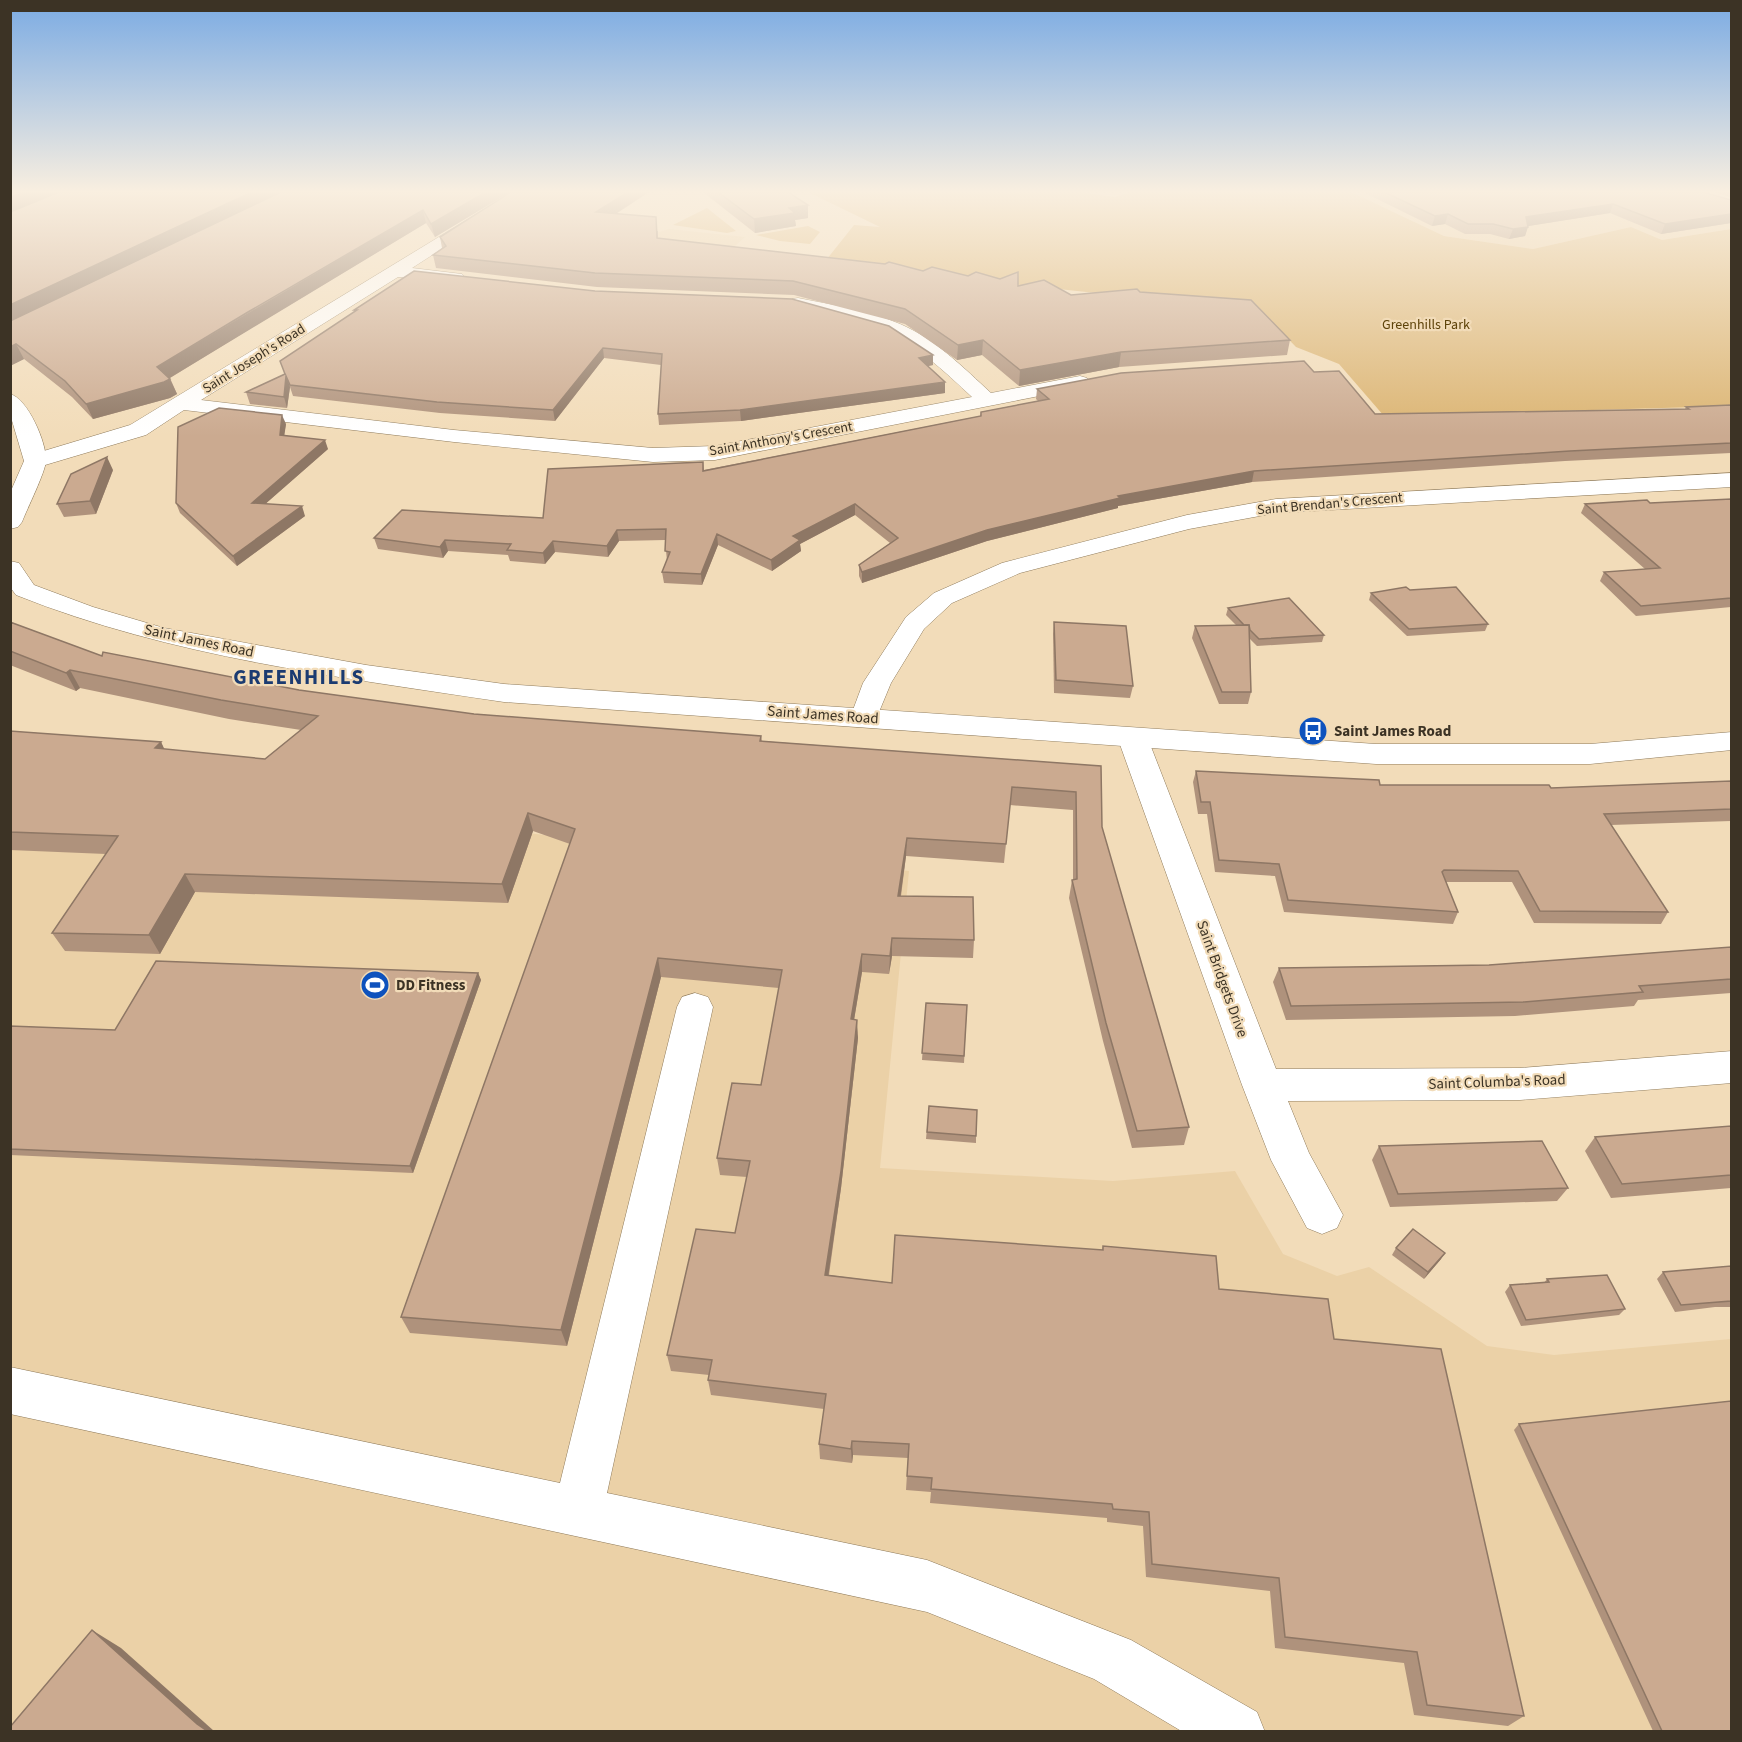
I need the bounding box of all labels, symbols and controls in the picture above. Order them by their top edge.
park label: Greenhills Park [1382,315,1470,335]
street label: Saint Joseph's Road [199,319,309,399]
street label: Saint Anthony's Crescent [708,416,855,461]
street label: Saint Brendan's Crescent [1256,488,1404,520]
street label: Saint James Road [142,619,256,663]
district label: GREENHILLS [233,662,365,692]
street label: Saint James Road [767,701,879,729]
bus stop icon: Saint James Road [1297,715,1329,747]
place label: Saint James Road [1334,721,1451,742]
street label: Saint Bridgets Drive [1191,918,1253,1040]
sports icon: DD Fitness [359,969,391,1001]
place label: DD Fitness [396,975,466,996]
street label: Saint Columba's Road [1428,1069,1566,1095]

